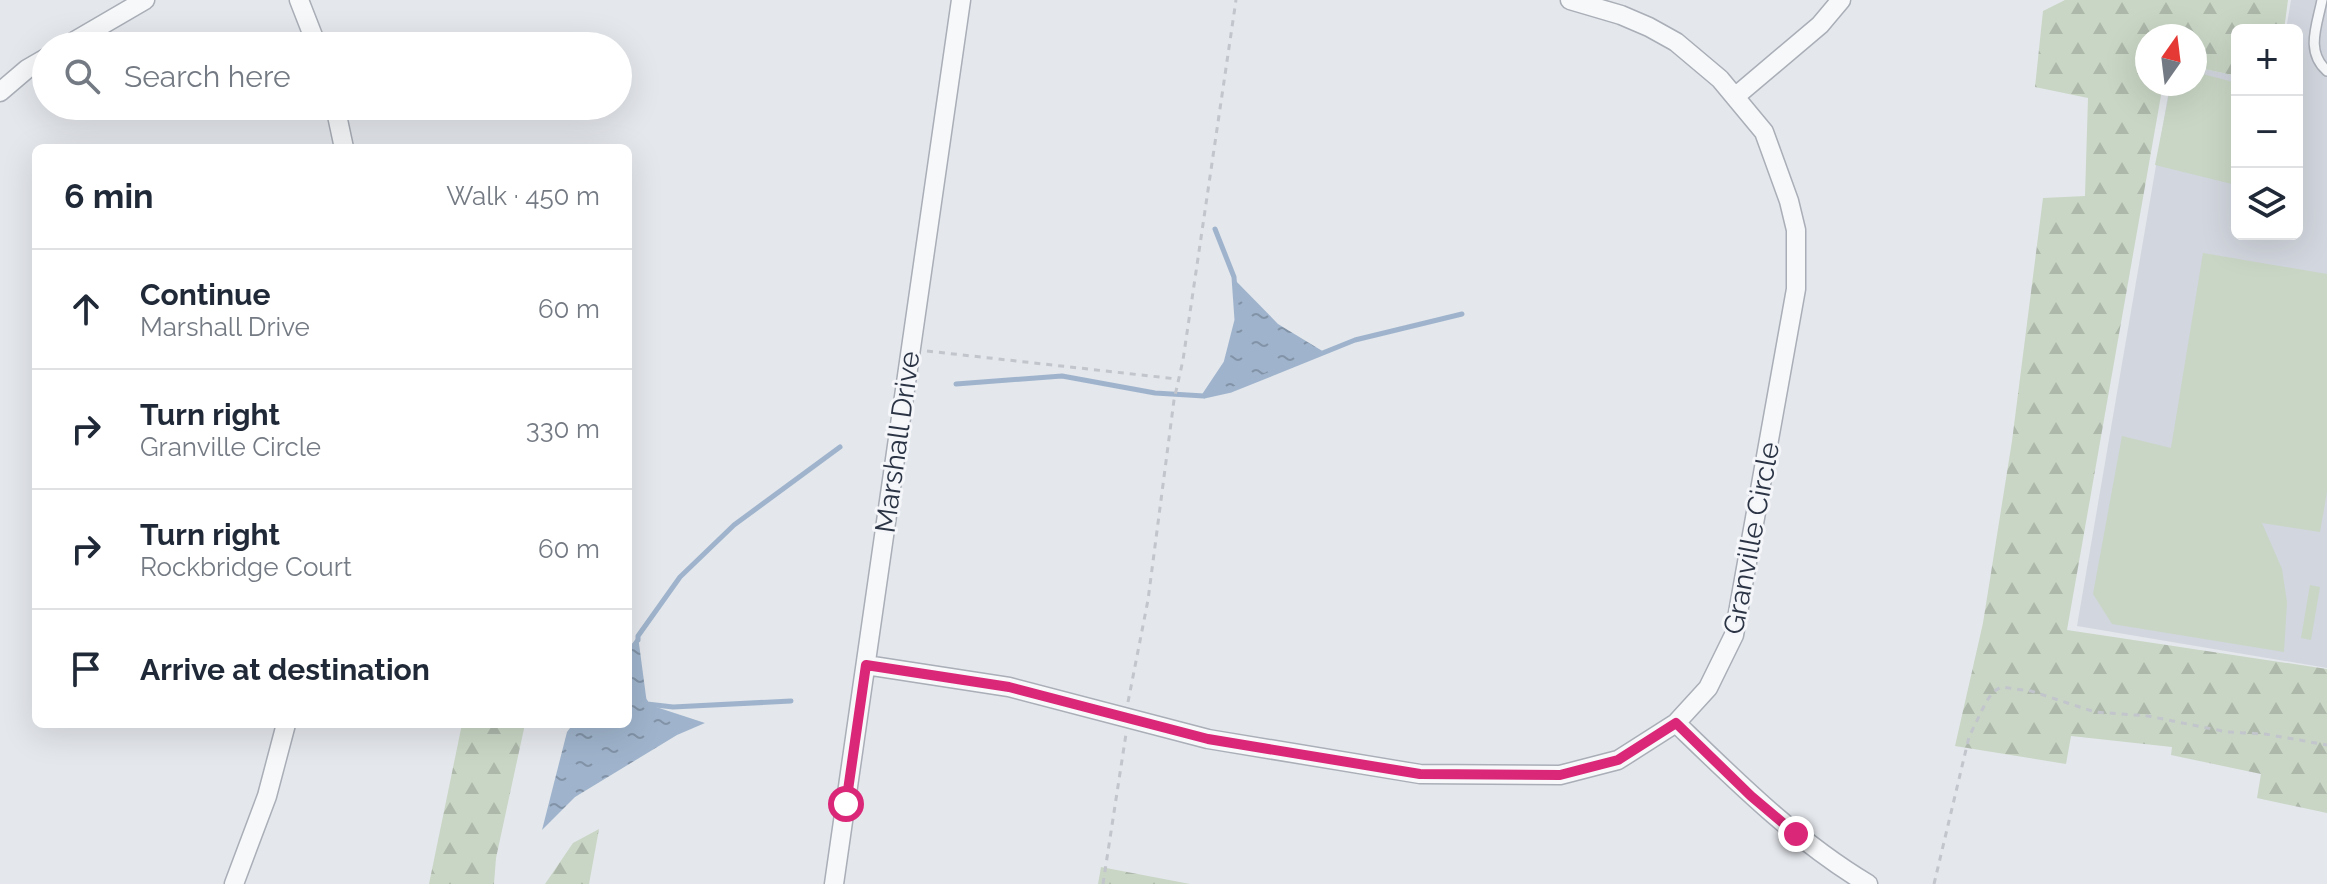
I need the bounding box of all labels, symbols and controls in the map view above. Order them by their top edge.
north arrow [2135,24,2207,96]
map controls [2231,24,2303,240]
button: + [2231,24,2303,96]
search box [32,32,632,120]
icon: search [60,54,104,98]
text: Search here [124,59,291,94]
button: − [2231,96,2303,168]
button: layers [2231,168,2303,240]
text: 6 min [64,176,154,216]
text: Walk · 450 m [446,181,600,211]
text: Continue [140,277,271,312]
icon: ahead [64,287,108,331]
text: 60 m [538,294,600,324]
text: Marshall Drive [140,312,310,342]
street label: Marshall Drive [868,349,927,535]
text: Turn right [140,397,280,432]
icon: right [64,407,108,451]
text: 330 m [526,414,600,444]
text: Granville Circle [140,432,321,462]
street label: Granville Circle [1717,439,1786,637]
text: Turn right [140,517,280,552]
icon: right [64,527,108,571]
text: 60 m [538,534,600,564]
text: Rockbridge Court [140,552,352,582]
icon: arrive [64,647,108,691]
text: Arrive at destination [140,652,430,687]
route start [828,786,864,822]
route end [1778,816,1814,852]

